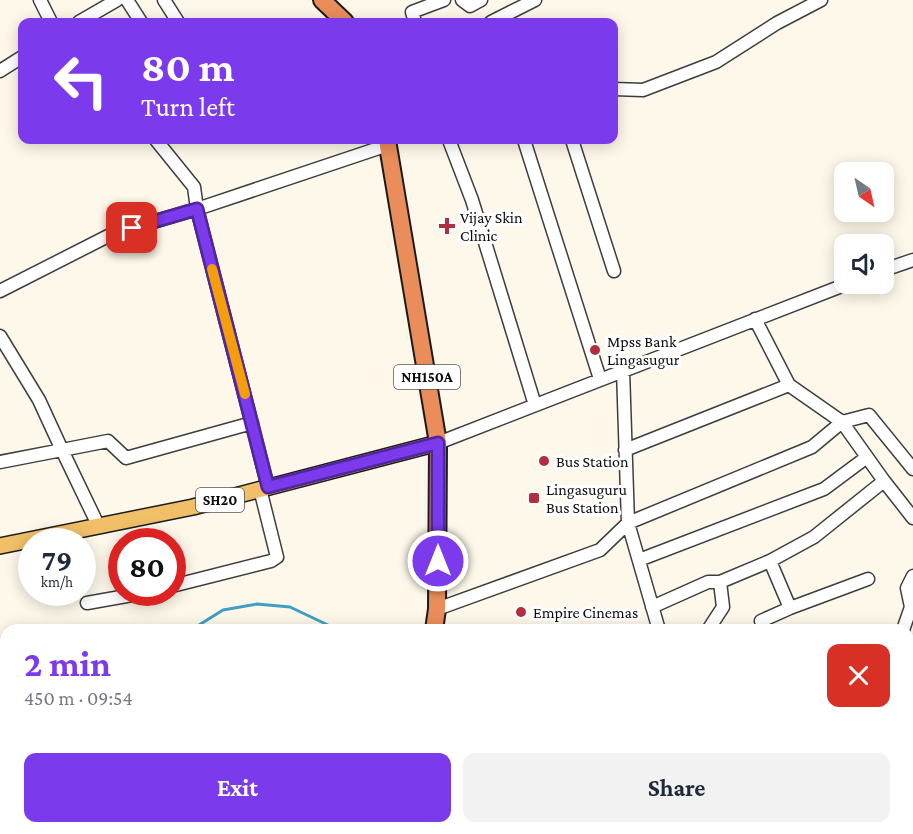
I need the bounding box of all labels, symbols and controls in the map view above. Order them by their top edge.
icon: left [42,42,120,120]
text: 80 m [141,43,235,90]
text: Turn left [141,92,235,122]
north arrow [834,162,894,222]
map controls [834,162,894,294]
pin [106,202,157,253]
place label: Vijay Skin Clinic [460,209,523,244]
icon: arrive [115,211,148,244]
marker: Vijay Skin Clinic [438,217,456,235]
button: sound [834,234,894,294]
place label: Mpss Bank Lingasugur [607,333,680,369]
marker: Mpss Bank Lingasugur [588,343,602,357]
road number: NH150A [394,365,460,389]
place label: Bus Station [556,453,629,470]
marker: Bus Station [537,454,551,468]
place label: Lingasuguru Bus Station [546,481,628,516]
road number: SH20 [196,488,244,512]
marker: Lingasuguru Bus Station [527,491,541,505]
speed limit sign: 80 [108,528,186,606]
position arrow [406,529,470,593]
text: 79 [42,543,72,576]
text: km/h [41,574,73,590]
place label: Empire Cinemas [533,604,638,622]
marker: Empire Cinemas [514,605,528,619]
text: 2 min [24,644,111,684]
button: close [827,644,890,707]
text: 450 m · 09:54 [24,687,133,709]
button: Exit [24,753,451,822]
button: Share [463,753,890,822]

